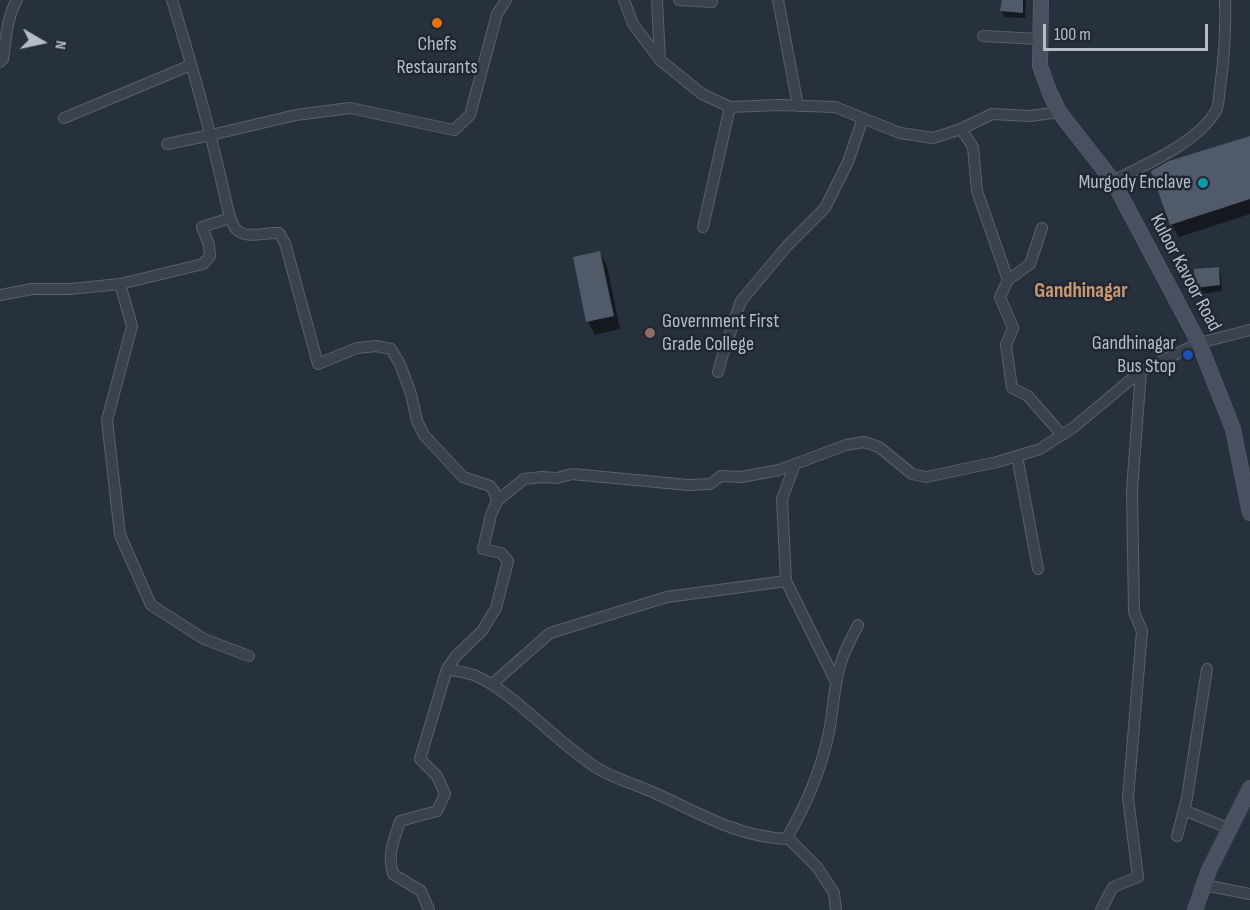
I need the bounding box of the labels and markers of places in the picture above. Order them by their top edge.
marker: Chefs Restaurants [430,16,444,30]
place label: Chefs Restaurants [396,33,478,80]
place label: Murgody Enclave [1078,171,1191,195]
marker: Murgody Enclave [1196,176,1210,190]
place label: Government First Grade College [662,310,779,357]
marker: Government First Grade College [643,326,657,340]
place label: Gandhinagar Bus Stop [1092,332,1176,379]
marker: Gandhinagar Bus Stop [1181,348,1195,362]

